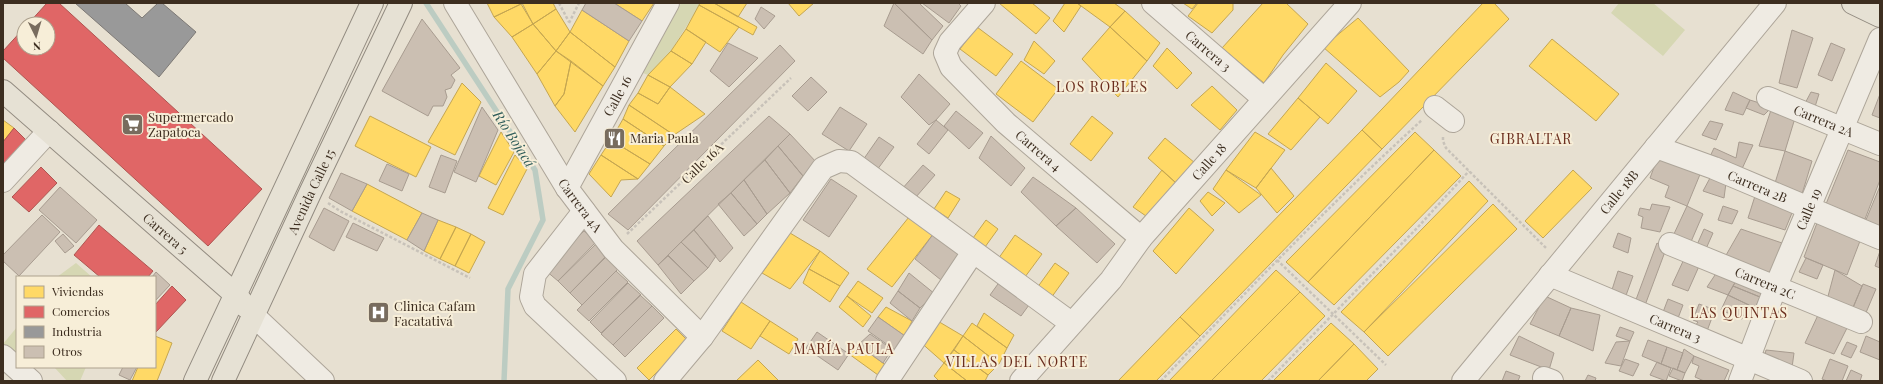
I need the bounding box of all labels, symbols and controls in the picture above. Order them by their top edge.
north arrow [16,16,56,56]
street label: Carrera 3 [1182,26,1235,75]
text: N [32,39,42,54]
street label: Calle 16 [599,72,635,119]
district label: LOS ROBLES [1056,77,1148,96]
street label: Carrera 2A [1791,100,1857,140]
water label: Río Bojacá [488,106,540,171]
place label: Supermercado Zapatoca [148,108,234,140]
supermarket icon: Supermercado Zapatoca [119,111,145,137]
restaurant icon: Maria Paula [602,125,628,151]
street label: Carrera 4 [1012,126,1065,174]
place label: Maria Paula [630,129,699,146]
district label: GIBRALTAR [1490,129,1572,148]
street label: Calle 16A [677,138,727,187]
street label: Calle 18 [1187,139,1230,184]
street label: Avenida Calle 15 [283,146,338,238]
street label: Calle 18B [1595,166,1642,217]
street label: Carrera 2B [1725,166,1790,206]
street label: Carrera 4A [555,175,607,236]
street label: Calle 19 [1792,185,1824,233]
street label: Carrera 5 [140,209,192,257]
street label: Carrera 2C [1733,263,1798,302]
legend [16,276,156,368]
text: Viviendas [51,283,104,299]
place label: Clinica Cafam Facatativá [394,297,476,329]
hospital icon: Clinica Cafam Facatativá [365,300,391,326]
text: Comercios [52,303,110,319]
district label: LAS QUINTAS [1690,303,1788,322]
street label: Carrera 3 [1647,309,1704,346]
text: Industria [52,323,102,339]
district label: MARÍA PAULA [794,339,894,358]
text: Otros [52,343,82,359]
district label: VILLAS DEL NORTE [945,352,1088,371]

